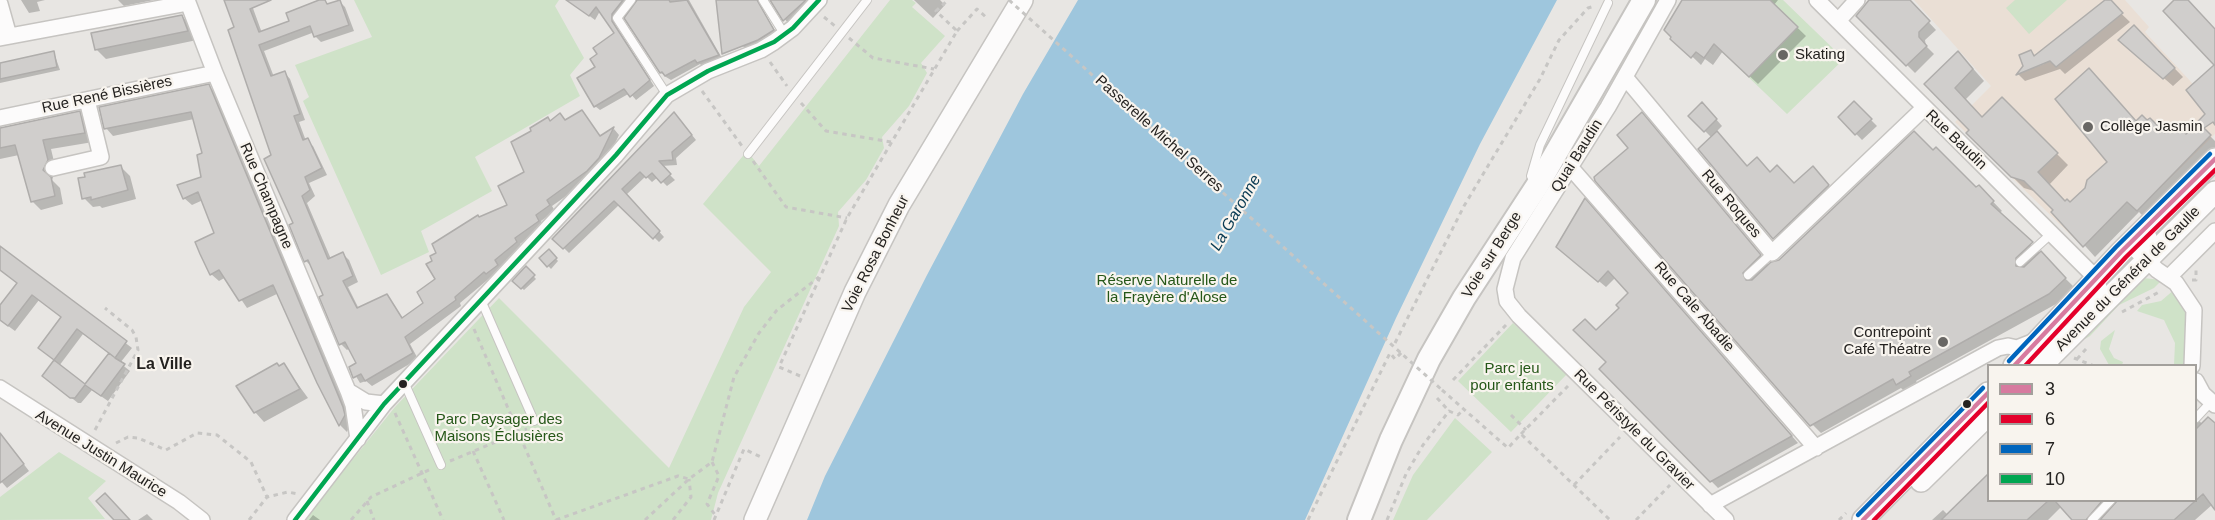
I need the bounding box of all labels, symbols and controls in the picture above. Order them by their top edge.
place label: Skating [1795,46,1845,64]
marker: Skating [1776,48,1790,62]
street label: Rue René Bissières [40,72,174,118]
street label: Passerelle Michel Serres [1091,72,1227,196]
street label: Rue Baudin [1922,106,1990,174]
street label: Quai Baudin [1547,116,1607,196]
place label: Collège Jasmin [2100,118,2203,136]
marker: Collège Jasmin [2081,120,2095,134]
street label: Rue Champagne [236,140,296,252]
street label: Rue Roques [1697,166,1765,242]
water label: La Garonne [1207,172,1265,254]
street label: Voie Rosa Bonheur [839,192,913,316]
street label: Avenue du Général de Gaulle [2052,203,2204,355]
street label: Voie sur Berge [1458,209,1526,301]
street label: Rue Cale Abadie [1650,258,1738,356]
park label: Réserve Naturelle de la Frayère d'Alose [1097,272,1237,307]
place label: Contrepoint Café Théatre [1843,324,1931,359]
marker: Contrepoint Café Théatre [1936,335,1950,349]
district label: La Ville [136,355,192,375]
park label: Parc jeu pour enfants [1470,360,1554,395]
legend [1987,364,2197,502]
street label: Rue Péristyle du Gravier [1570,366,1698,494]
unlabelled marker [397,378,409,390]
text: 3 [2045,379,2055,399]
unlabelled marker [1961,398,1973,410]
street label: Avenue Justin Maurice [32,406,170,502]
text: 6 [2045,409,2055,429]
park label: Parc Paysager des Maisons Éclusières [434,411,564,446]
text: 7 [2045,439,2055,459]
text: 10 [2045,469,2065,489]

